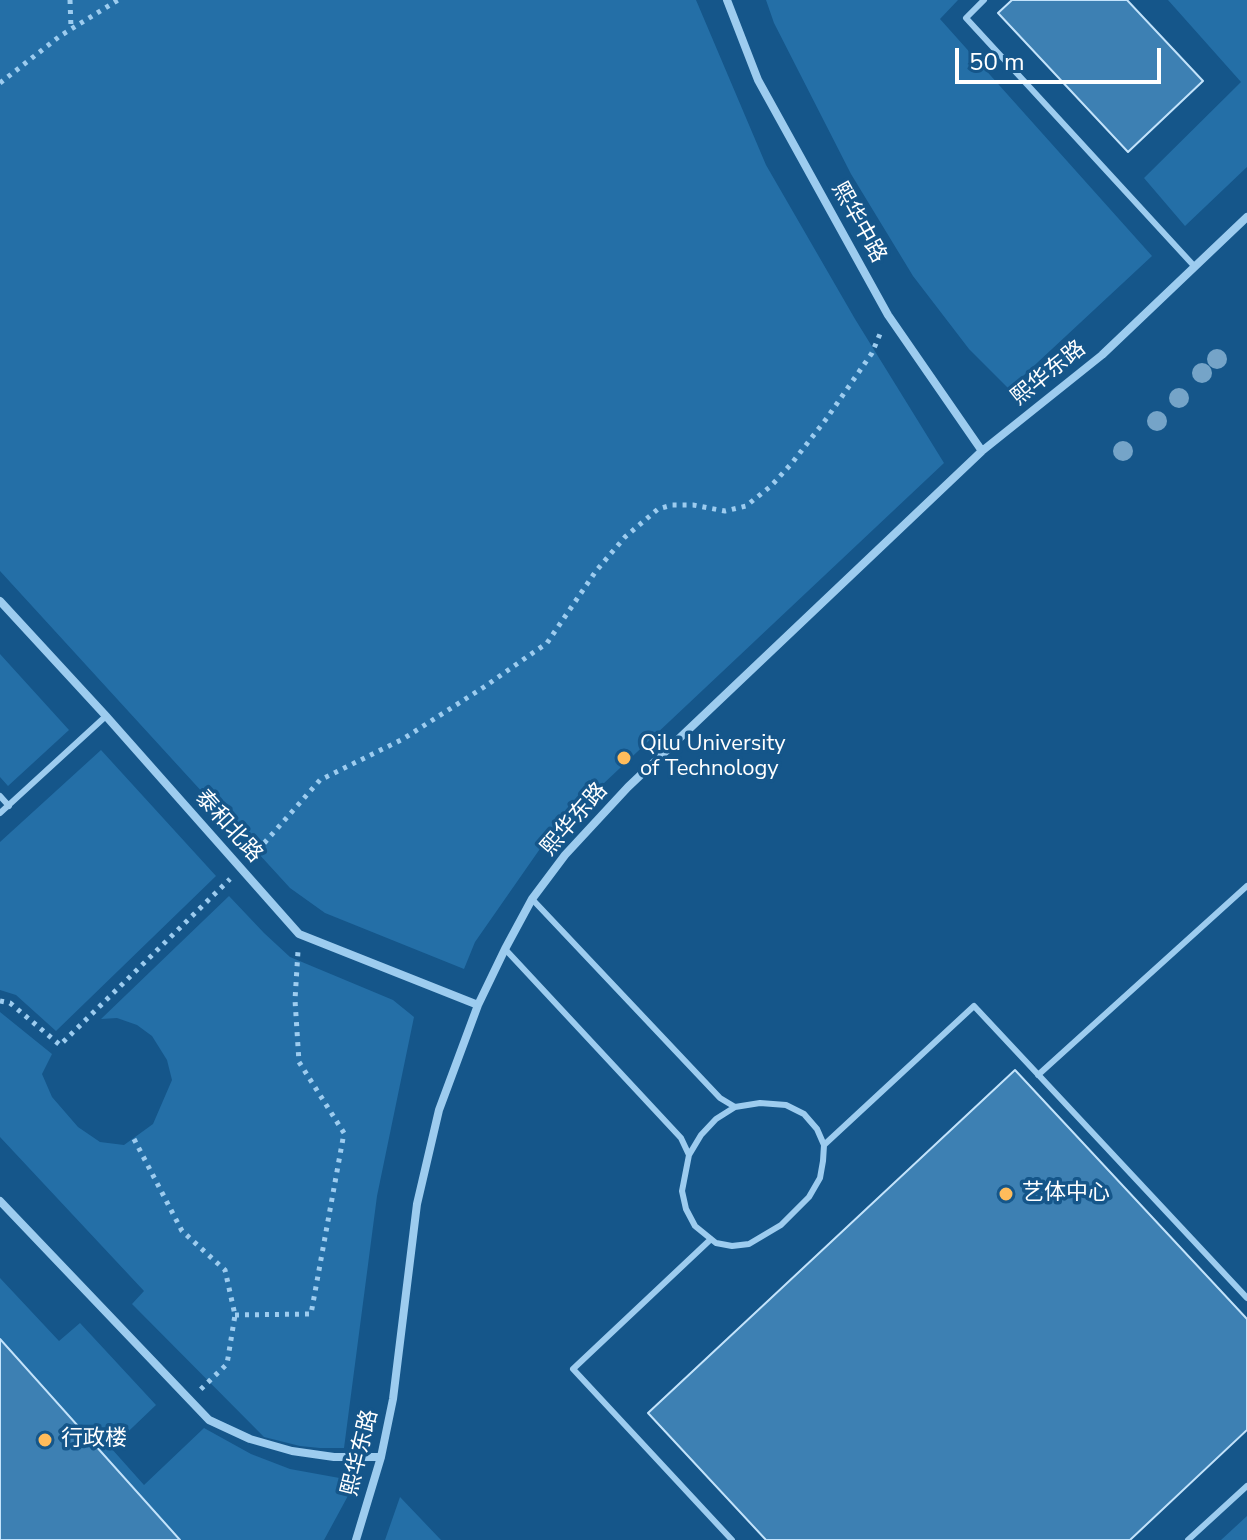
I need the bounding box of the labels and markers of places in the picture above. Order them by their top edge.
place label: Qilu University of Technology [640,732,786,784]
marker: Qilu University of Technology [615,749,633,767]
place label: 艺体中心 [1022,1181,1110,1207]
marker: 艺体中心 [997,1185,1015,1203]
place label: 行政楼 [61,1427,127,1453]
marker: 行政楼 [36,1431,54,1449]

